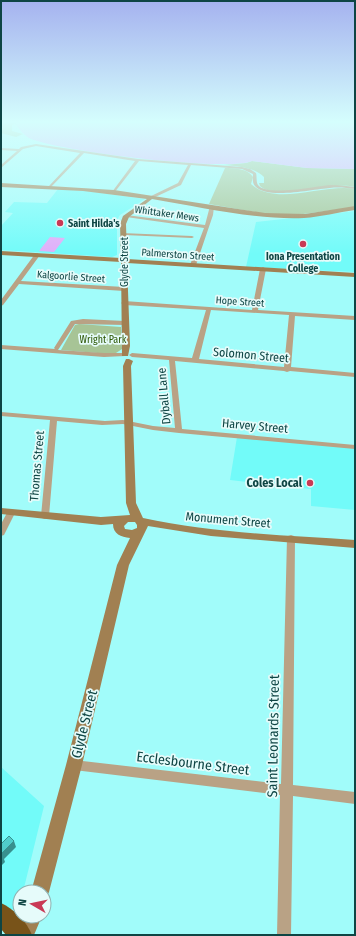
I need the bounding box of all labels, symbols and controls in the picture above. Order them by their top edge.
street label: Whittaker Mews [134,204,200,224]
marker: Saint Hilda's [55,218,65,228]
place label: Saint Hilda's [68,218,120,230]
street label: Glyde Street [119,236,131,287]
marker: Iona Presentation College [298,239,308,249]
street label: Palmerston Street [141,246,215,264]
place label: Iona Presentation College [266,251,340,275]
street label: Kalgoorlie Street [36,269,106,285]
street label: Hope Street [215,294,265,310]
park label: Wright Park [80,334,127,346]
street label: Solomon Street [213,345,289,365]
street label: Dyball Lane [155,367,173,425]
street label: Harvey Street [221,416,289,436]
street label: Thomas Street [27,430,47,502]
place label: Coles Local [247,476,303,490]
marker: Coles Local [305,478,315,488]
street label: Monument Street [185,509,271,531]
street label: Saint Leonards Street [264,674,283,797]
street label: Glyde Street [68,688,101,760]
street label: Ecclesbourne Street [136,748,251,779]
north arrow [12,884,52,924]
text: N [16,898,30,907]

